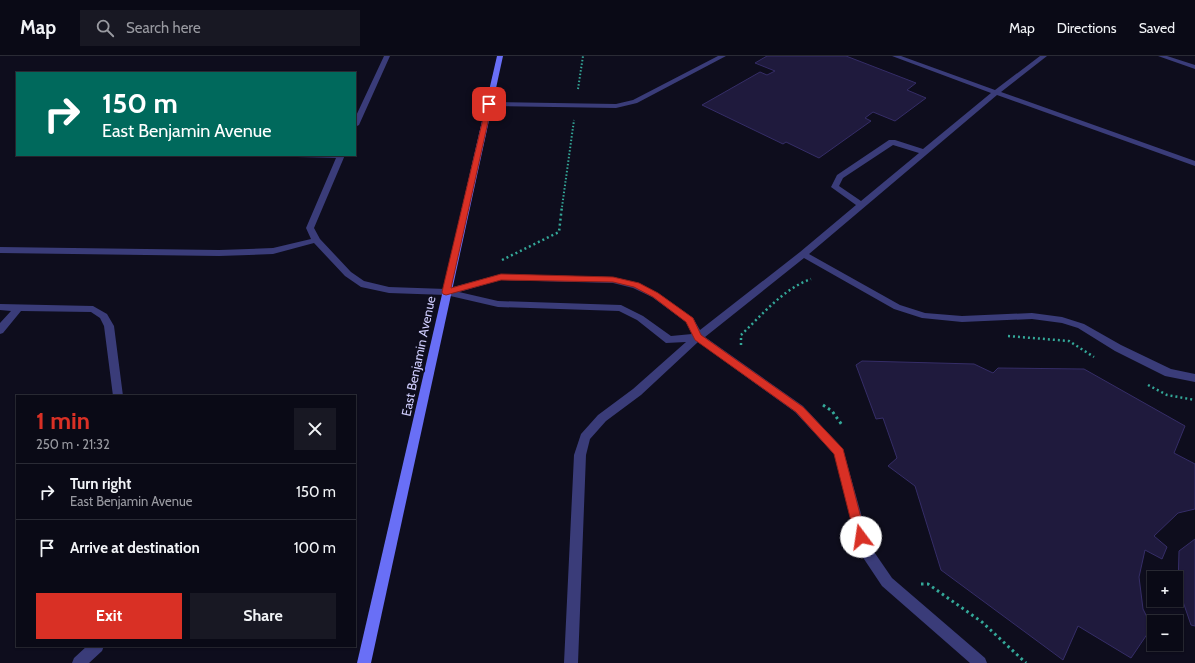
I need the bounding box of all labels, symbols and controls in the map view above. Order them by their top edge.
search box [80,10,360,46]
text: Map [20,16,56,39]
icon: search [94,17,116,39]
text: Search here [126,19,201,37]
text: Map [1009,19,1035,37]
text: Directions [1057,19,1117,37]
text: Saved [1139,19,1175,37]
text: 150 m [102,86,178,120]
pin [472,87,506,121]
icon: right [36,88,88,140]
icon: arrive [478,93,500,115]
text: East Benjamin Avenue [102,120,271,142]
street label: East Benjamin Avenue [397,294,440,418]
text: 1 min [36,406,90,435]
button: close [294,408,336,450]
text: 250 m · 21:32 [36,436,110,452]
text: Turn right [70,475,131,493]
icon: right [36,481,58,503]
text: 150 m [296,483,336,501]
text: East Benjamin Avenue [70,493,192,509]
position arrow [840,516,882,558]
icon: arrive [36,537,58,559]
text: Arrive at destination [70,539,200,557]
text: 100 m [294,539,336,557]
map controls [1147,571,1183,651]
button: + [1147,571,1183,607]
button: Exit [36,593,182,639]
button: Share [190,593,336,639]
button: − [1147,615,1183,651]

